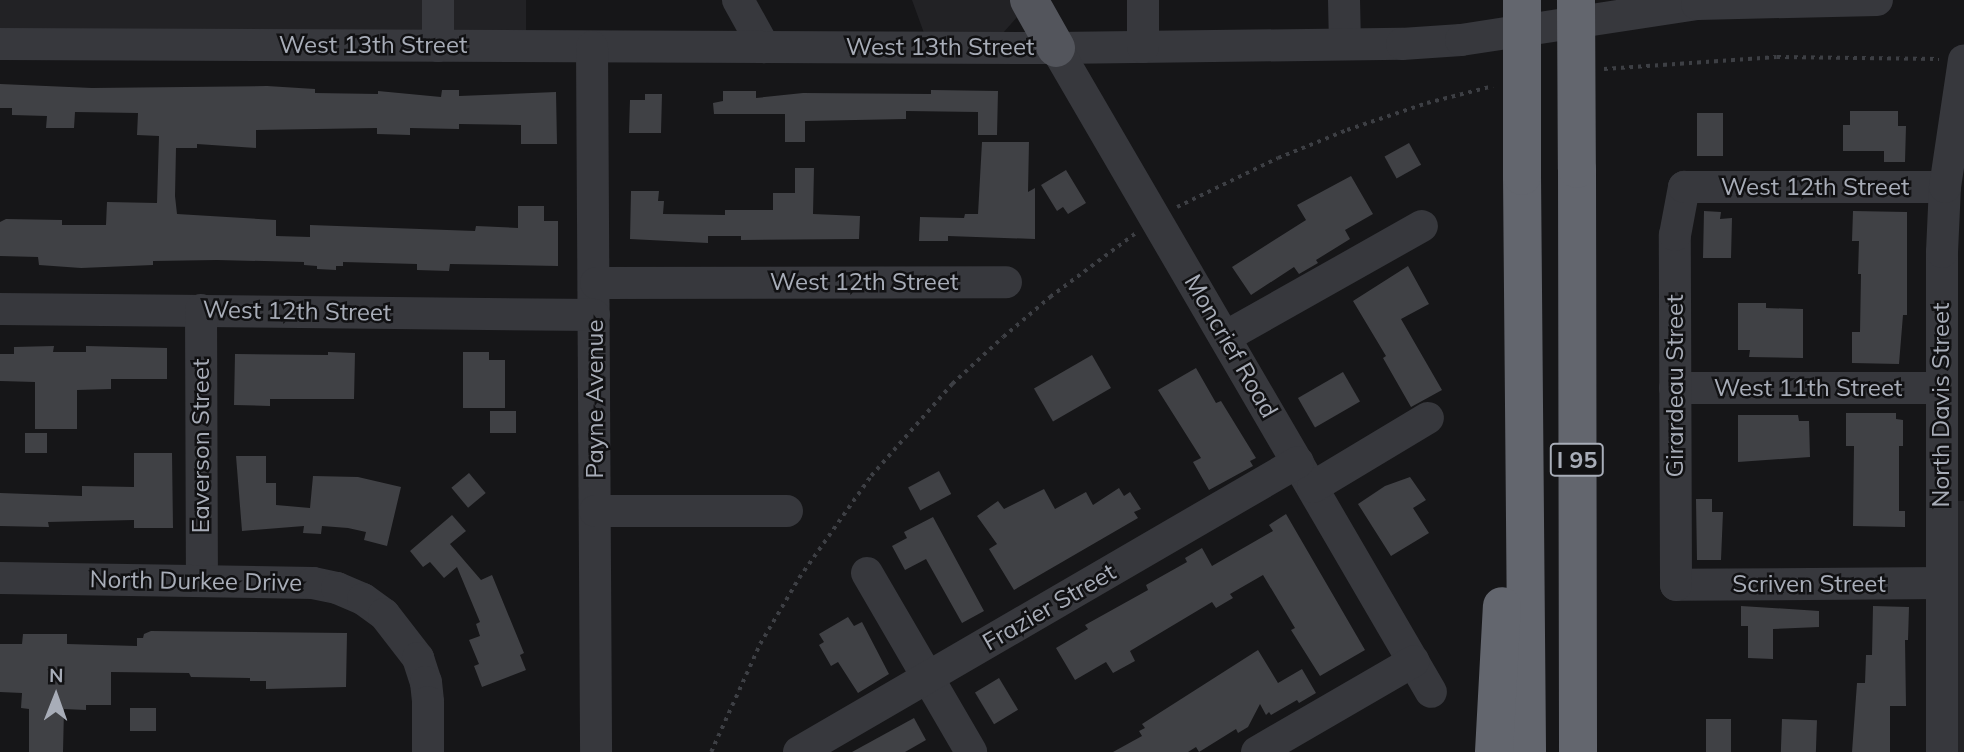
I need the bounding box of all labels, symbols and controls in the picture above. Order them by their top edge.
street label: West 13th Street [279,31,467,59]
street label: West 13th Street [846,33,1034,61]
street label: West 12th Street [1721,173,1909,201]
street label: West 12th Street [770,268,958,296]
street label: Moncrief Road [1178,269,1284,423]
street label: Girardeau Street [1661,294,1689,478]
street label: West 12th Street [202,295,392,327]
street label: North Davis Street [1927,303,1955,507]
street label: Payne Avenue [581,319,609,479]
street label: Eaverson Street [187,359,215,533]
street label: West 11th Street [1714,374,1902,402]
road number: I 95 [1549,440,1605,480]
street label: Frazier Street [977,557,1121,657]
street label: North Durkee Drive [89,565,303,597]
street label: Scriven Street [1732,570,1886,598]
north arrow [21,661,91,731]
text: N [49,663,64,687]

